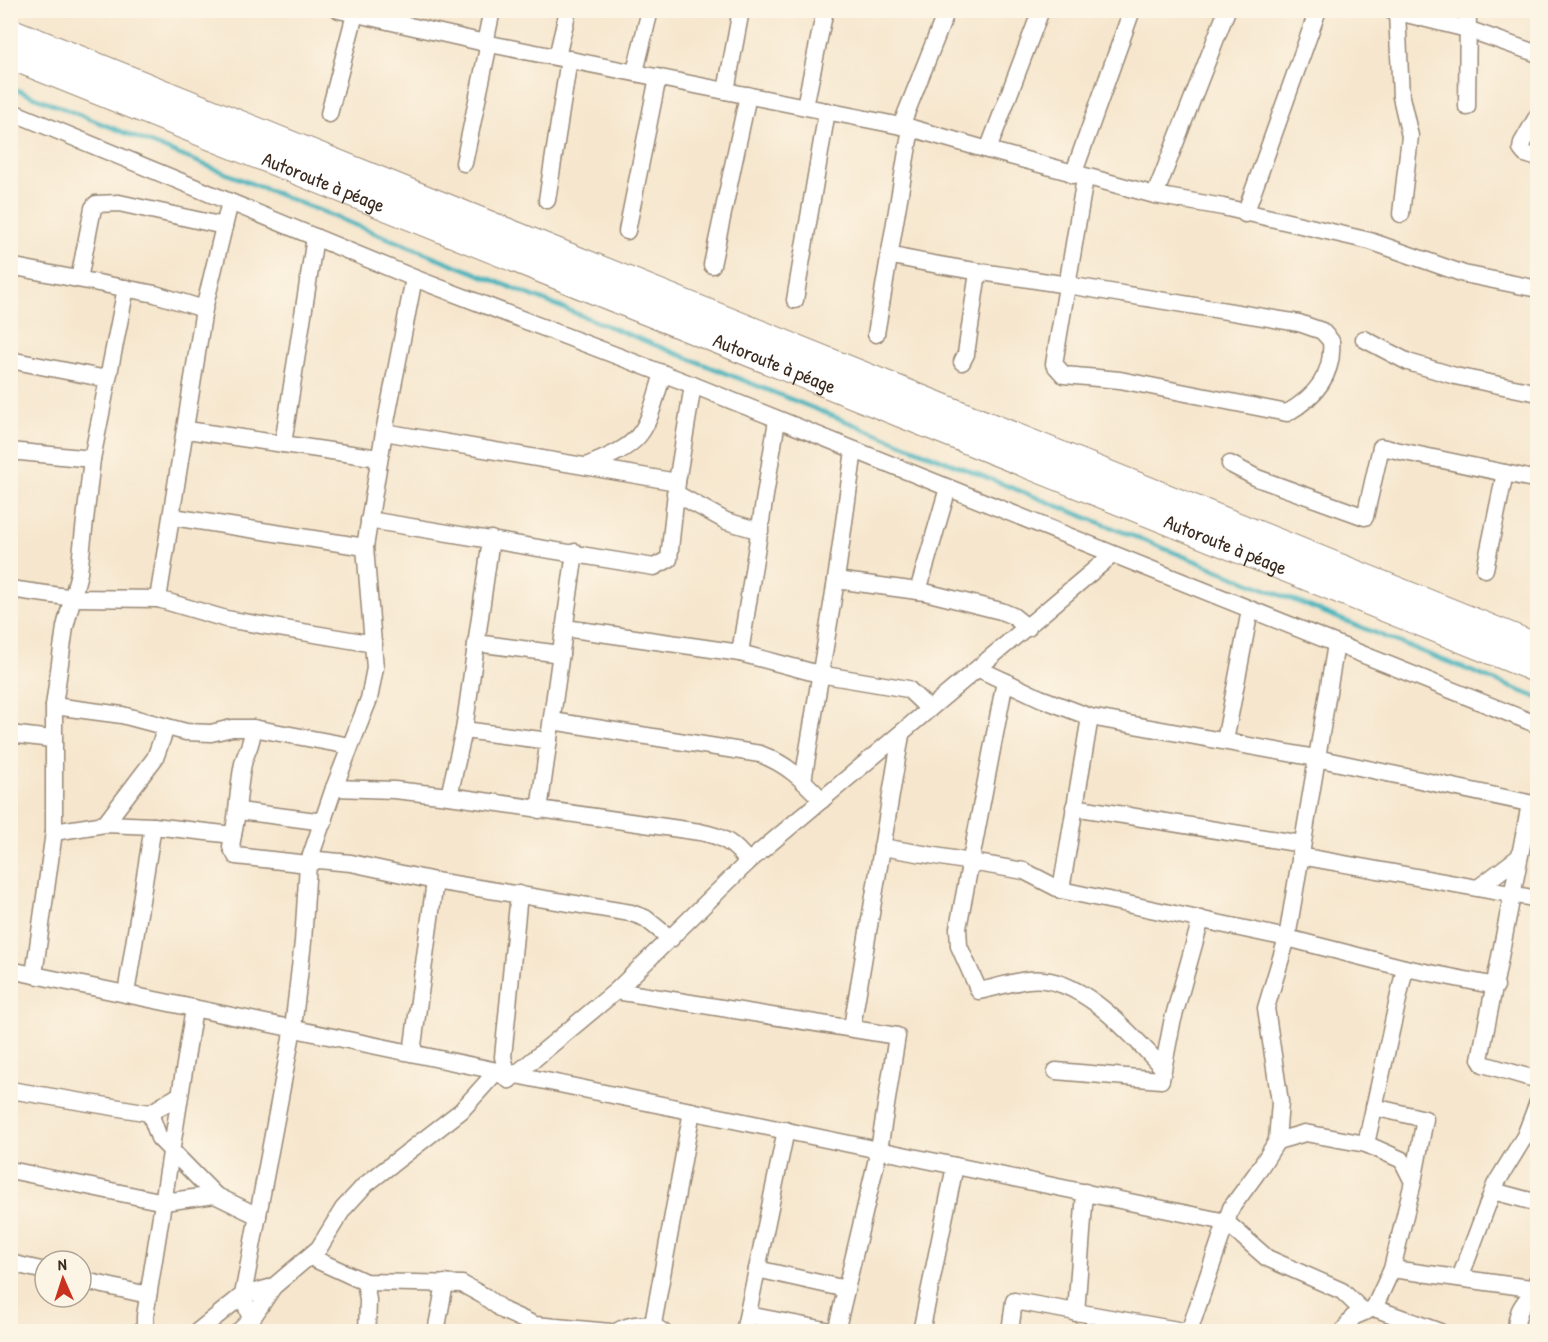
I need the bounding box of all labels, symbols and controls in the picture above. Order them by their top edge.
street label: Autoroute à péage [259,145,389,218]
street label: Autoroute à péage [710,326,840,399]
street label: Autoroute à péage [1161,507,1291,581]
north arrow [33,1249,93,1309]
text: N [57,1253,68,1275]

